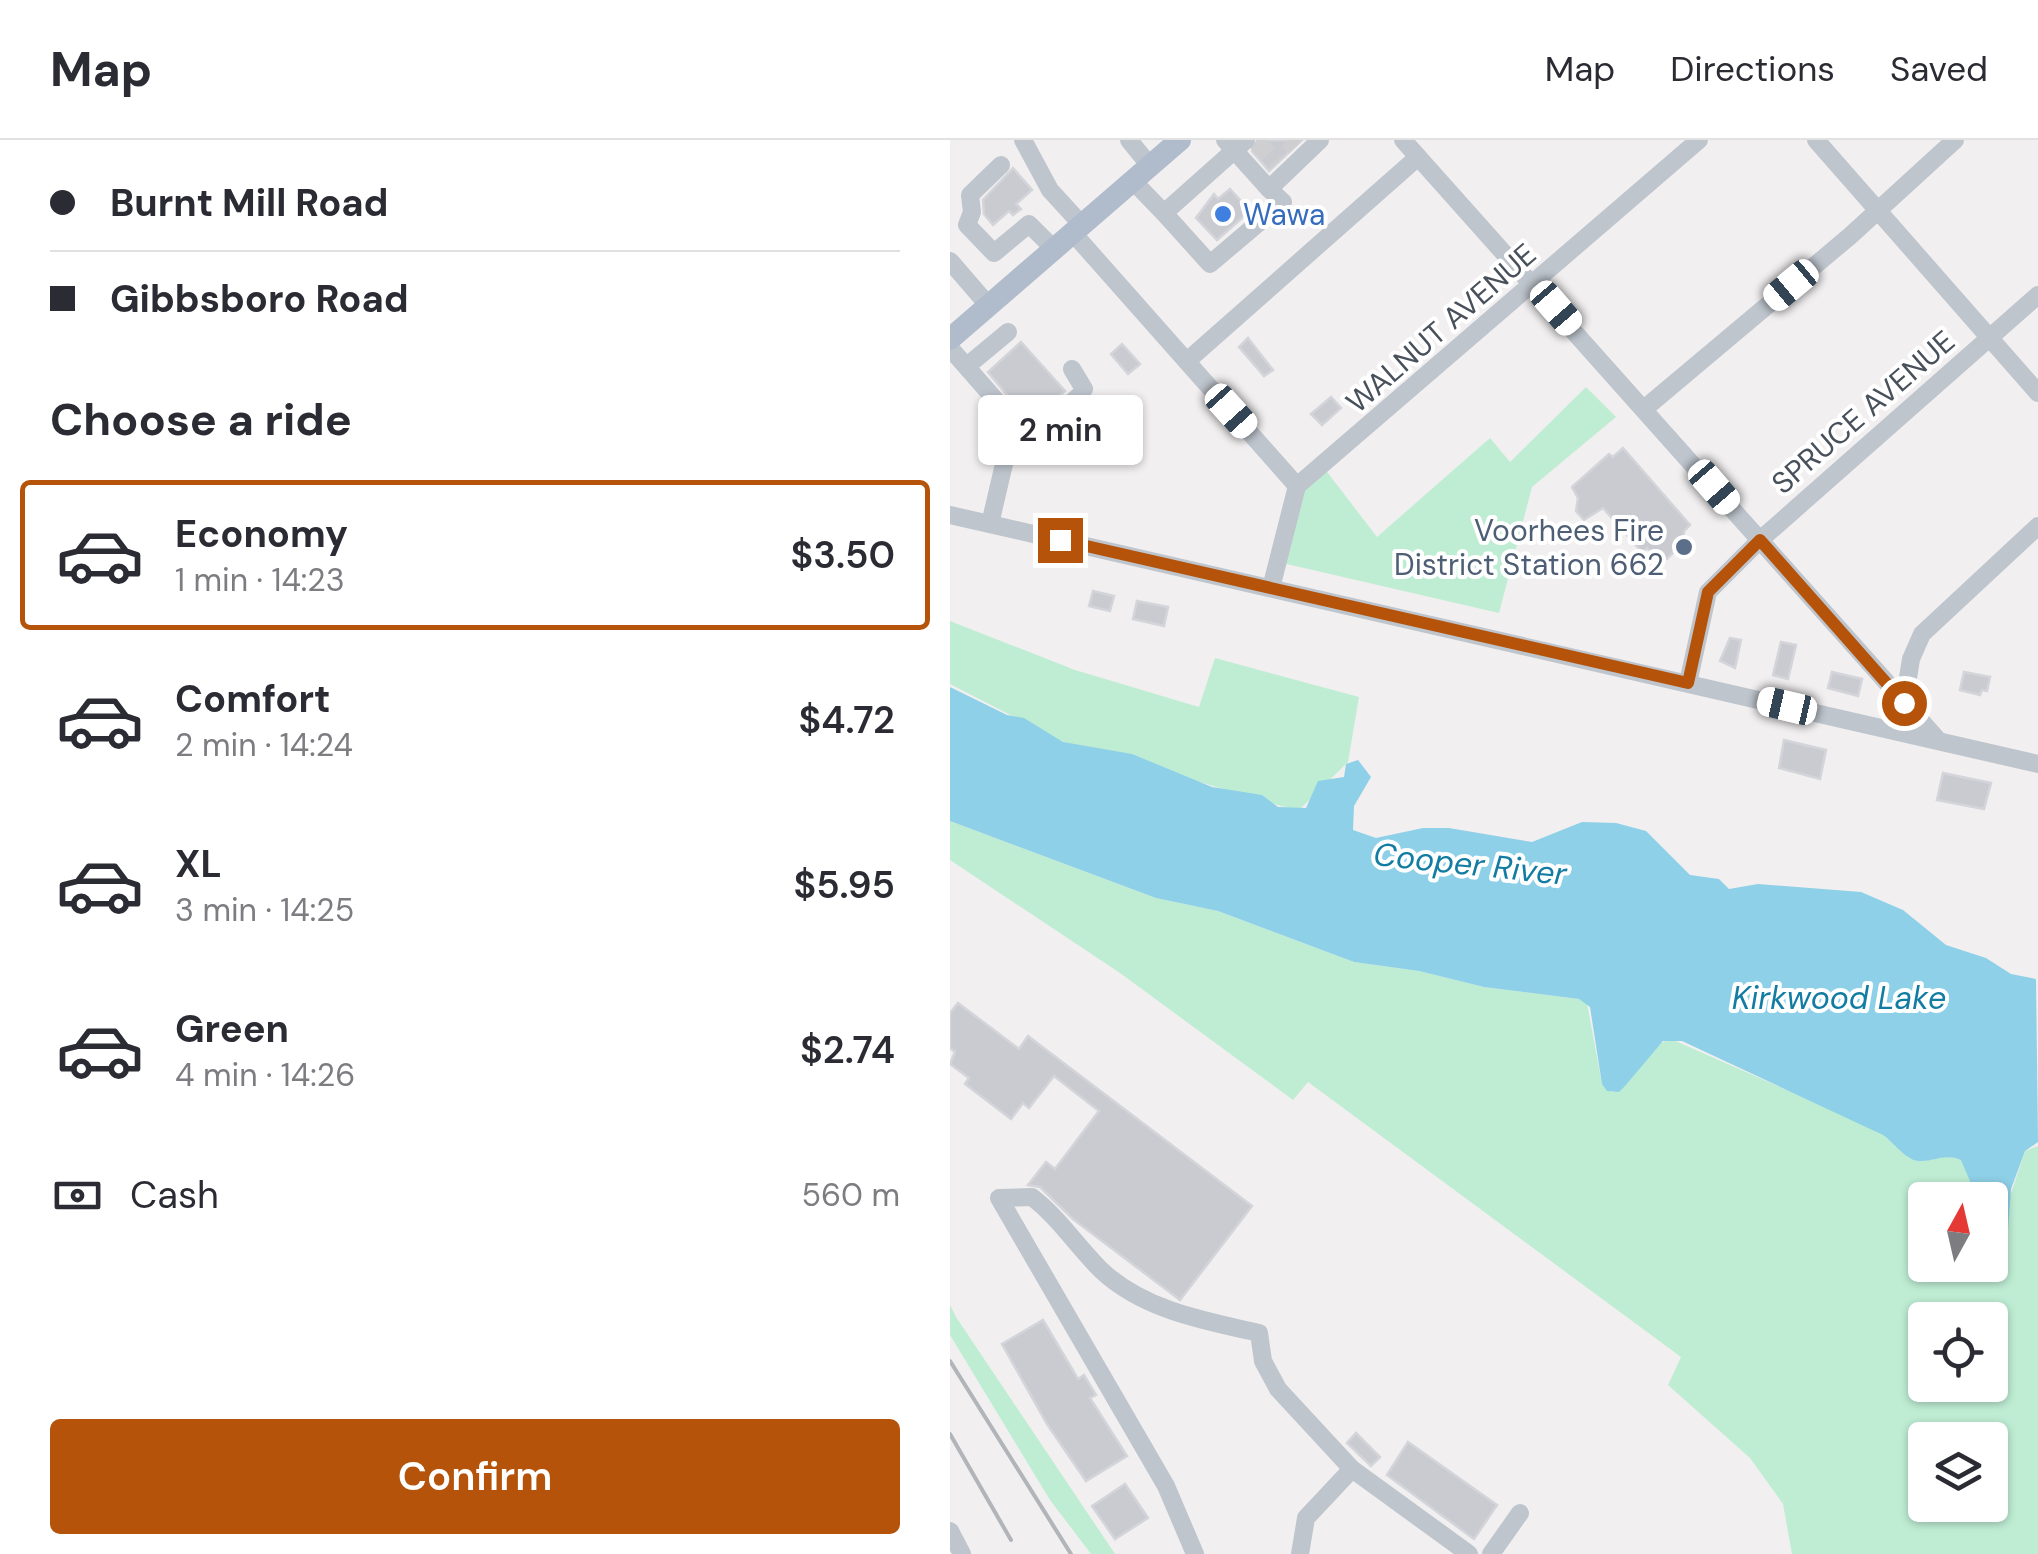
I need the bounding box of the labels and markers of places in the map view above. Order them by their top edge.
place label: Wawa [1243,195,1325,234]
marker: Wawa [1212,203,1234,225]
place label: Voorhees Fire District Station 662 [1394,511,1664,584]
marker: Voorhees Fire District Station 662 [1673,536,1695,558]

